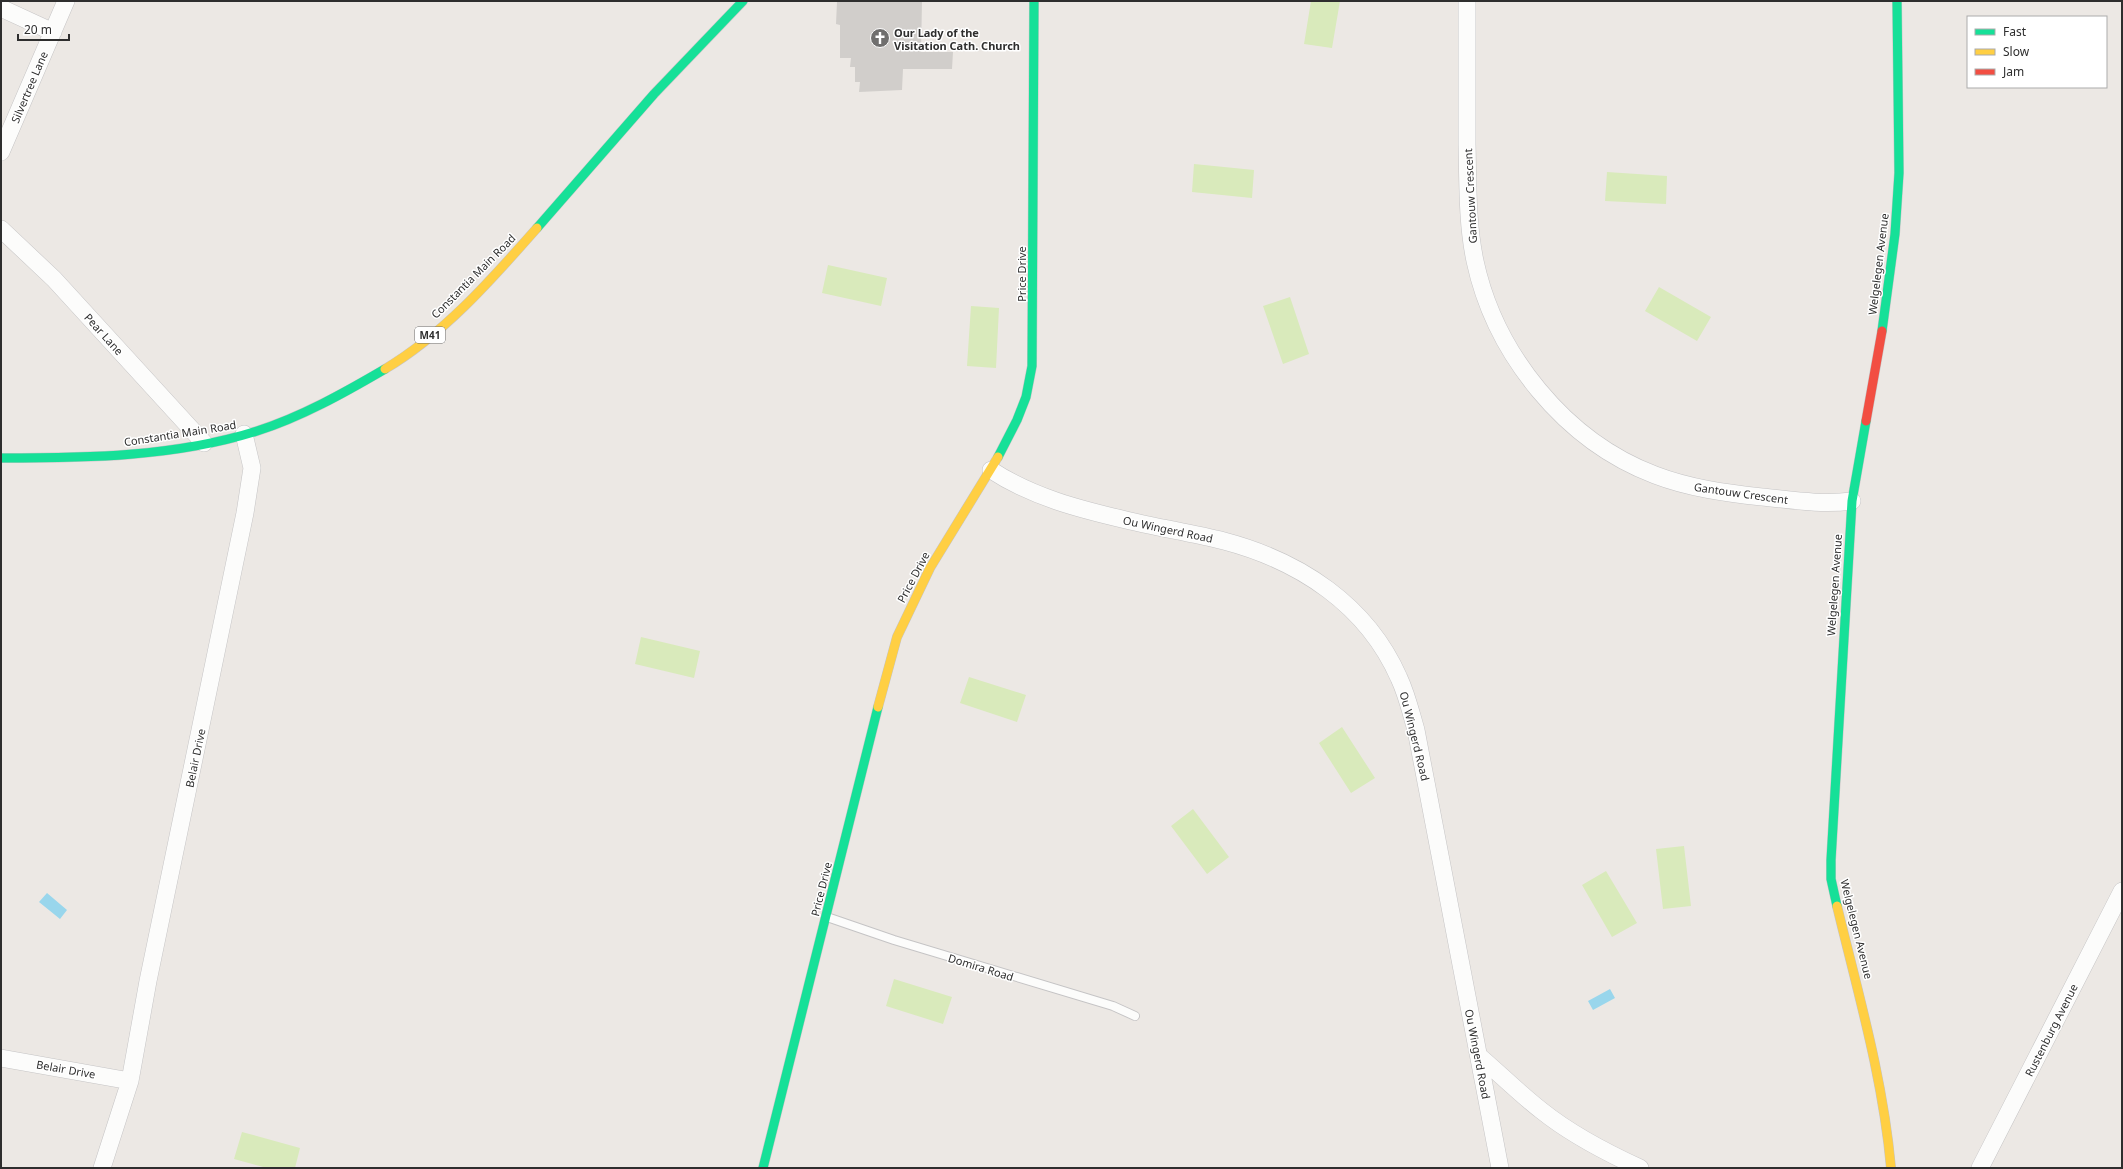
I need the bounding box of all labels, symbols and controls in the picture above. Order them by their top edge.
scale bar [18,16,69,42]
legend [1967,16,2107,88]
text: 20 m [24,21,52,38]
text: Fast [2003,23,2027,40]
place label: Our Lady of the Visitation Cath. Church [894,25,1020,53]
church icon: Our Lady of the Visitation Cath. Church [869,27,891,49]
text: Slow [2003,43,2030,60]
street label: Silvertree Lane [7,49,51,125]
text: Jam [2002,63,2024,80]
street label: Gantouw Crescent [1460,148,1480,244]
street label: Welgelegen Avenue [1864,212,1892,316]
street label: Constantia Main Road [428,231,518,321]
street label: Price Drive [1014,246,1029,302]
street label: Pear Lane [81,310,127,358]
road number: M41 [415,327,445,343]
street label: Constantia Main Road [123,417,237,449]
street label: Gantouw Crescent [1693,479,1789,507]
street label: Ou Wingerd Road [1122,512,1214,546]
street label: Welgelegen Avenue [1823,533,1845,637]
street label: Price Drive [893,549,933,605]
street label: Ou Wingerd Road [1397,690,1433,782]
street label: Belair Drive [181,727,209,789]
street label: Price Drive [807,860,835,918]
street label: Welgelegen Avenue [1837,878,1877,980]
street label: Domira Road [946,950,1016,984]
street label: Rustenburg Avenue [2021,981,2081,1079]
street label: Ou Wingerd Road [1462,1008,1494,1100]
street label: Belair Drive [35,1056,97,1082]

